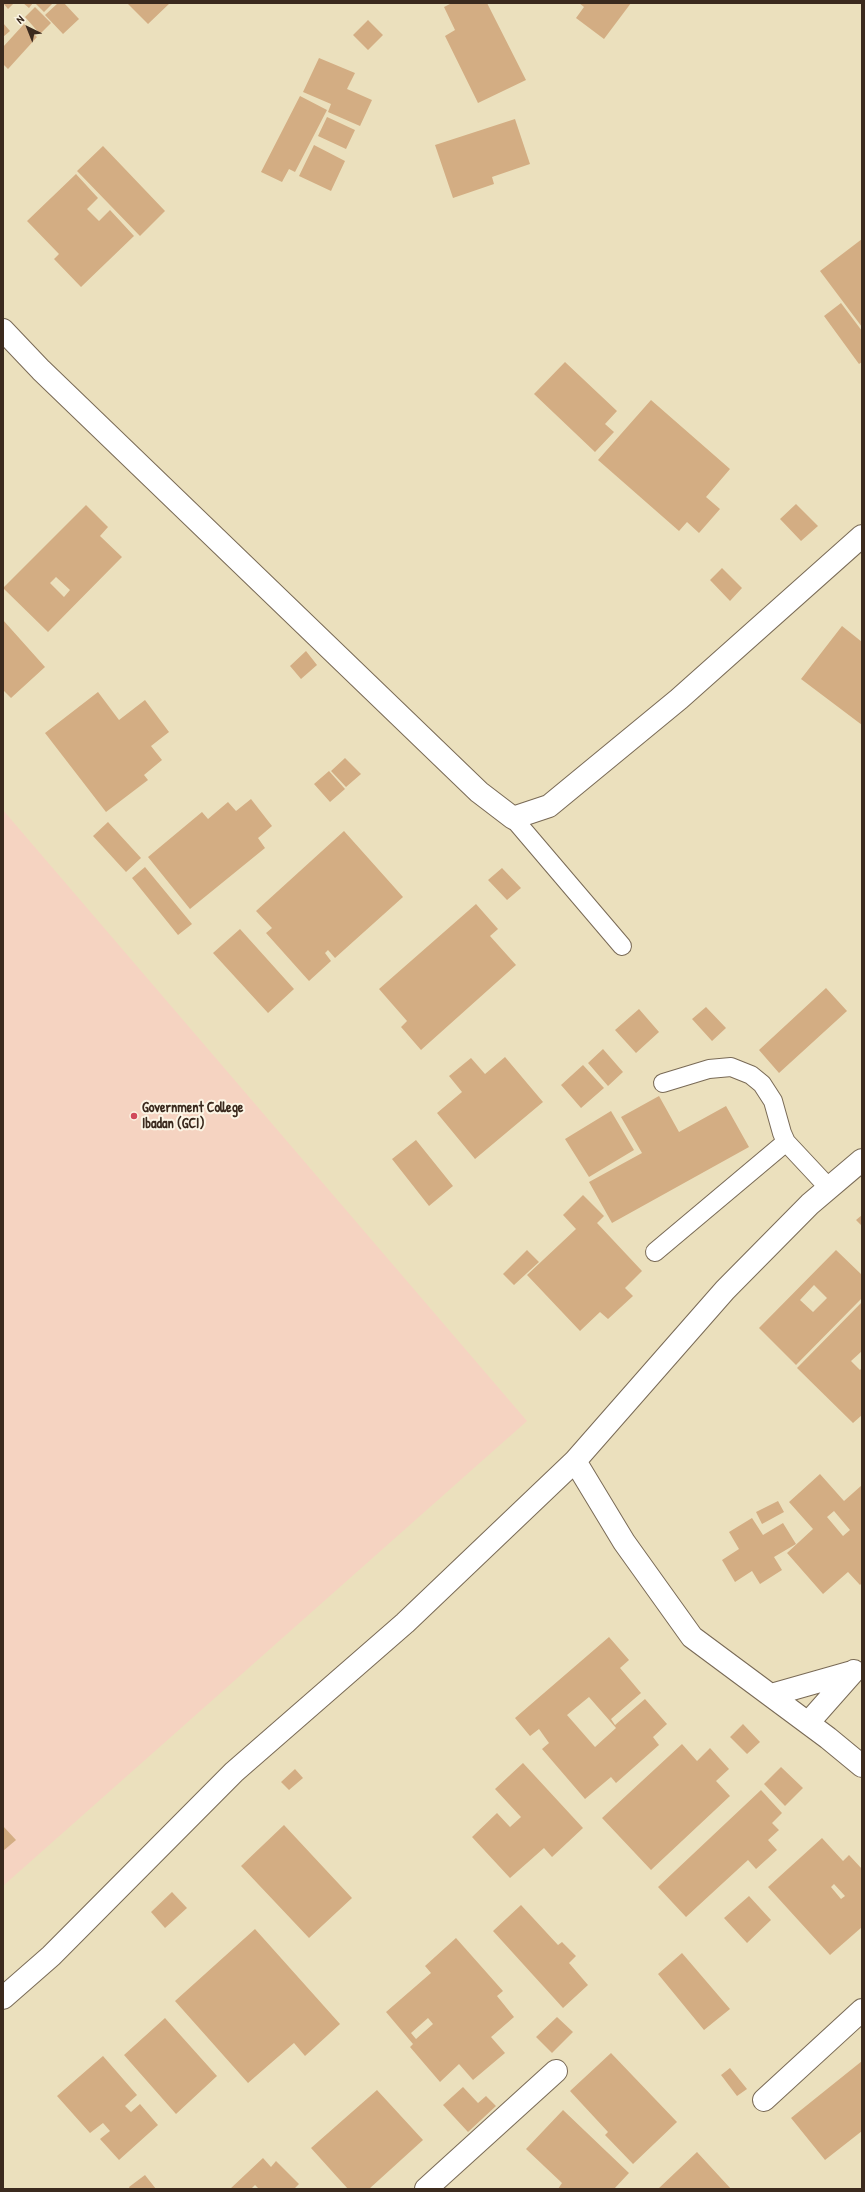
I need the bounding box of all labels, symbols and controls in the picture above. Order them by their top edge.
north arrow [8,8,48,48]
text: N [13,12,27,26]
place label: Government College Ibadan (GCI) [142,1100,243,1132]
marker: Government College Ibadan (GCI) [129,1111,139,1121]

